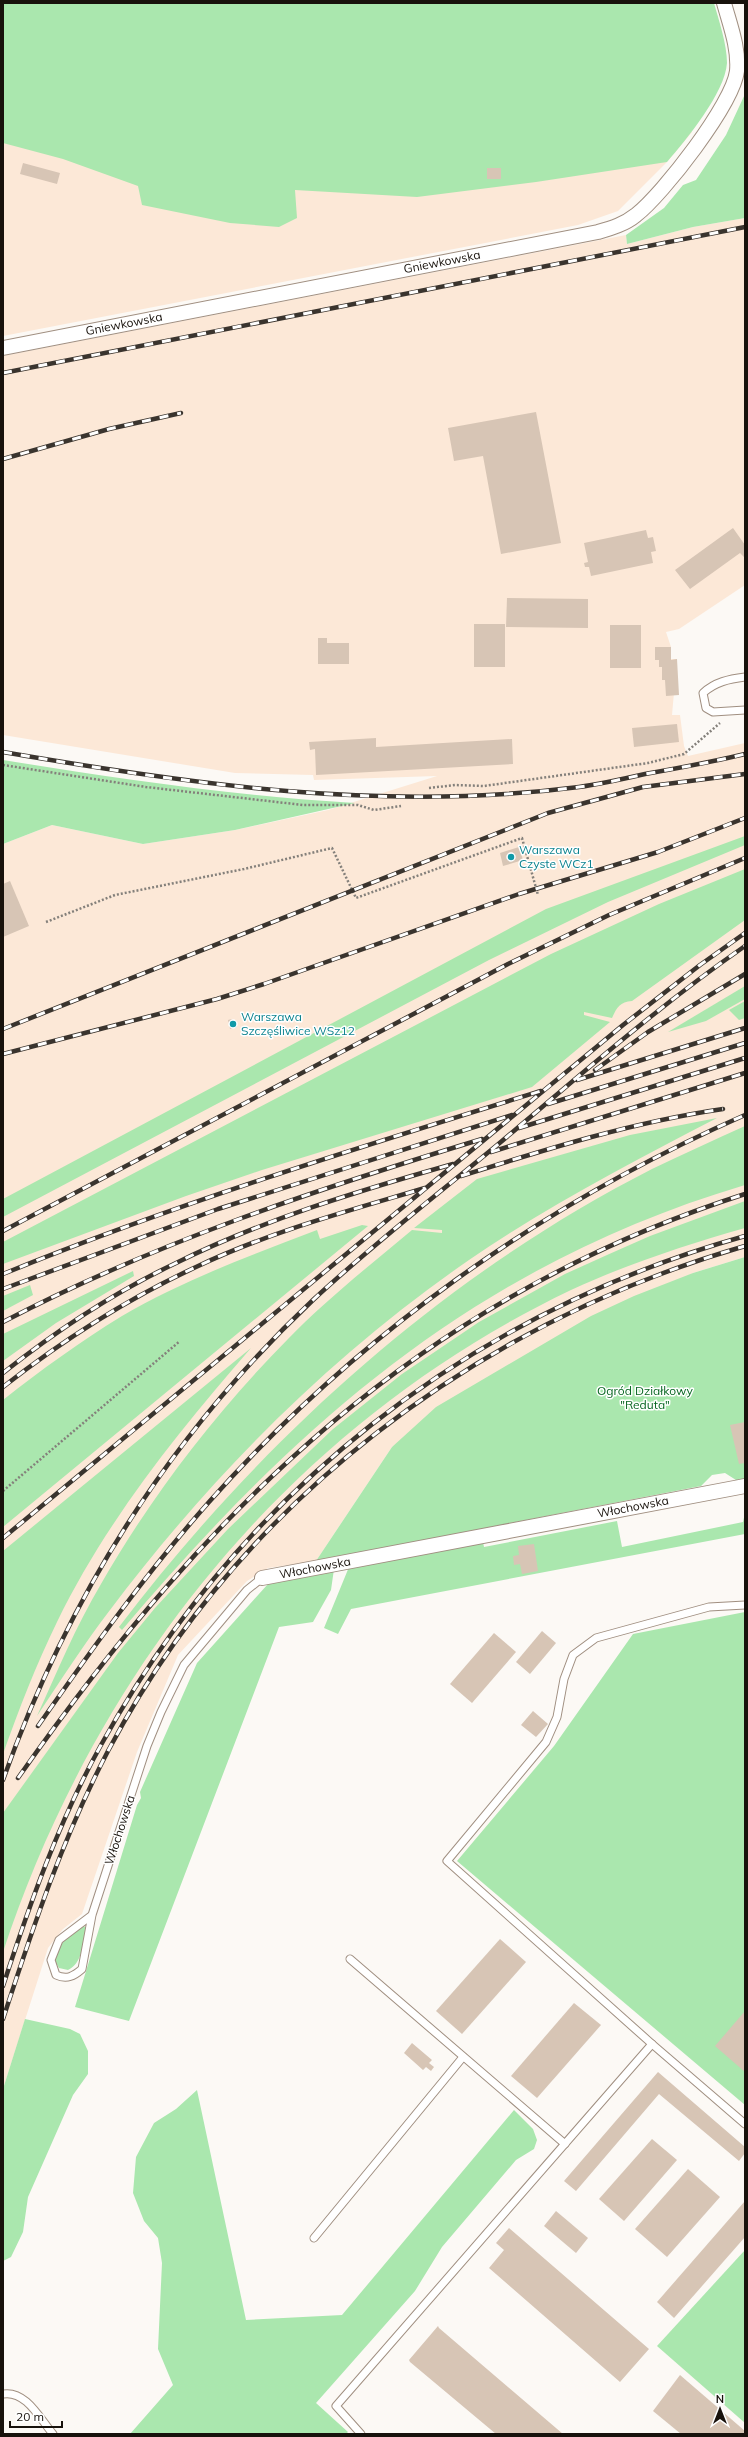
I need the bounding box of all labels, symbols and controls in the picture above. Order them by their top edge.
street label: Gniewkowska [402,247,482,276]
street label: Gniewkowska [84,309,164,338]
place label: Warszawa Czyste WCz1 [519,842,594,871]
marker: Warszawa Czyste WCz1 [506,852,516,862]
place label: Warszawa Szczęśliwice WSz12 [241,1009,355,1038]
marker: Warszawa Szczęśliwice WSz12 [228,1019,238,1029]
park label: Ogród Działkowy "Reduta" [597,1383,694,1412]
street label: Włochowska [596,1492,670,1521]
street label: Włochowska [278,1553,352,1582]
street label: Włochowska [101,1793,138,1867]
north arrow [700,2389,740,2429]
text: N [716,2392,724,2406]
scale bar [10,2403,62,2429]
text: 20 m [16,2409,44,2424]

